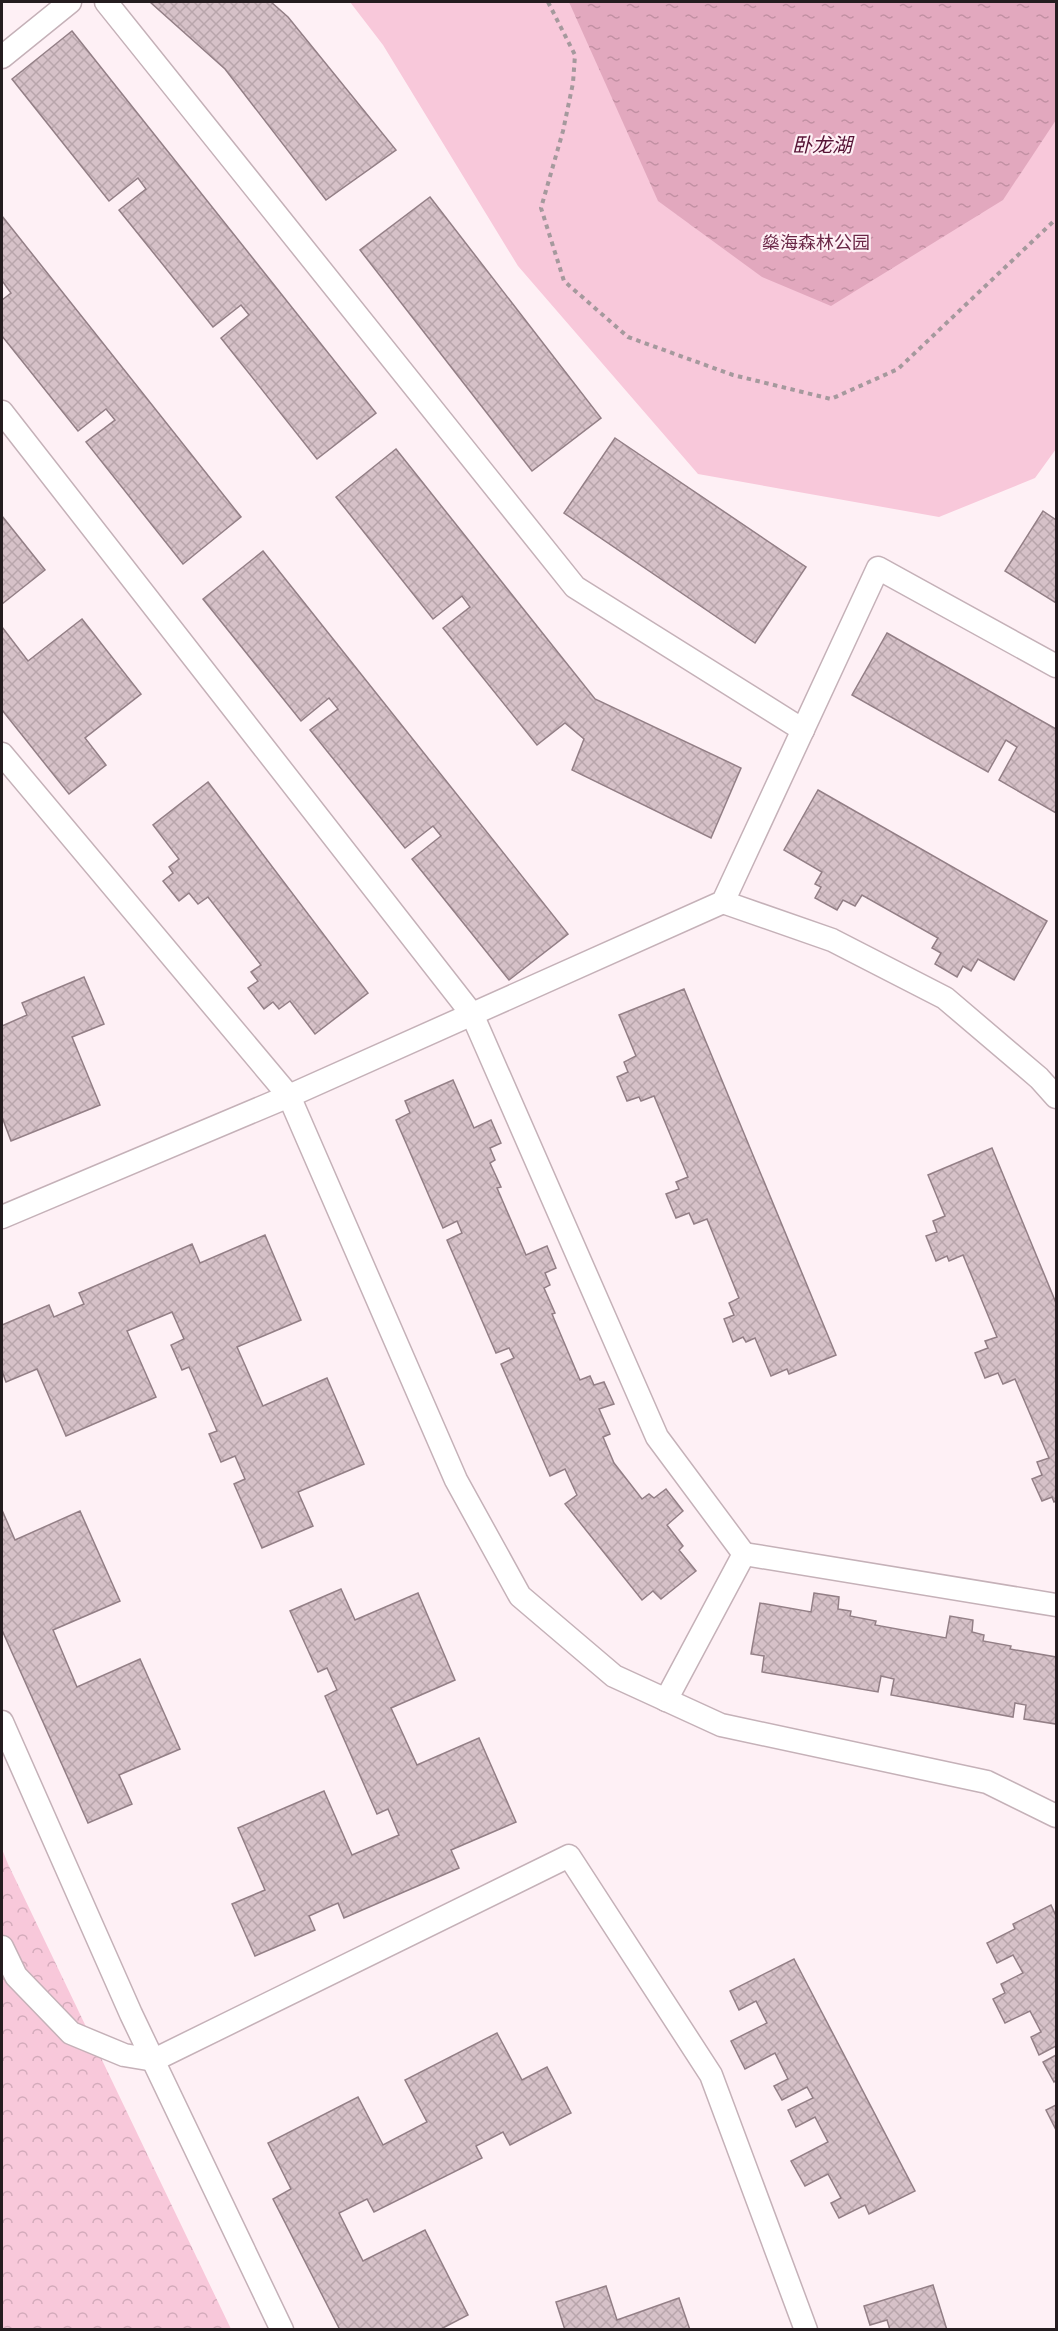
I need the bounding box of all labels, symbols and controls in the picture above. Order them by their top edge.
water label: 卧龙湖 [792,131,855,158]
park label: 燊海森林公园 [762,230,870,254]

